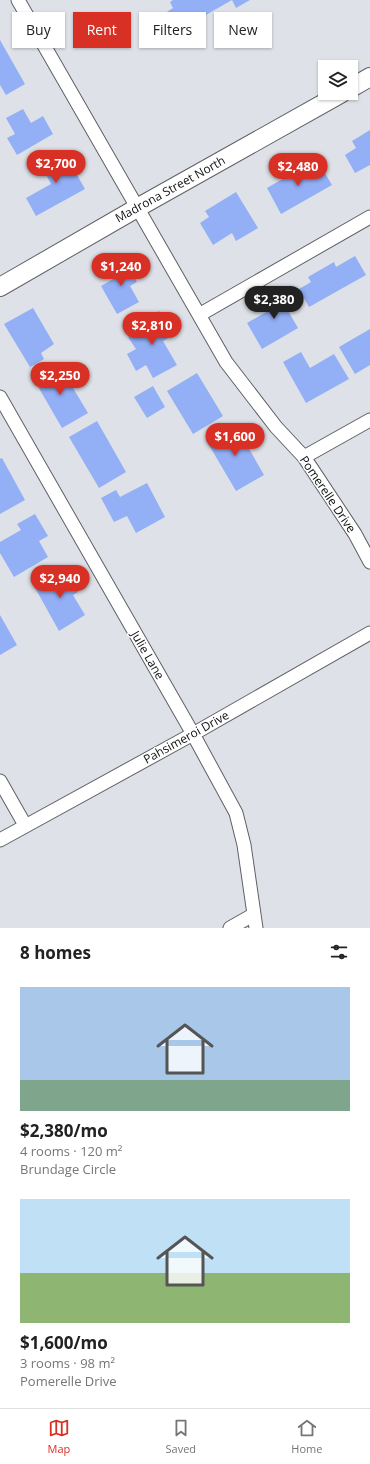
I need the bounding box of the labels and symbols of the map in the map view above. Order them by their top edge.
pin: $2,700 [23,150,89,184]
street label: Madrona Street North [112,152,228,226]
pin: $2,480 [265,153,331,187]
pin: $1,240 [88,253,154,287]
pin: $2,380 [241,286,307,320]
pin: $2,810 [119,312,185,346]
pin: $2,250 [27,362,93,396]
pin: $1,600 [202,423,268,457]
street label: Pomerelle Drive [296,452,360,536]
pin: $2,940 [27,565,93,599]
street label: Julie Lane [127,627,169,683]
street label: Pahsimeroi Drive [140,706,232,768]

